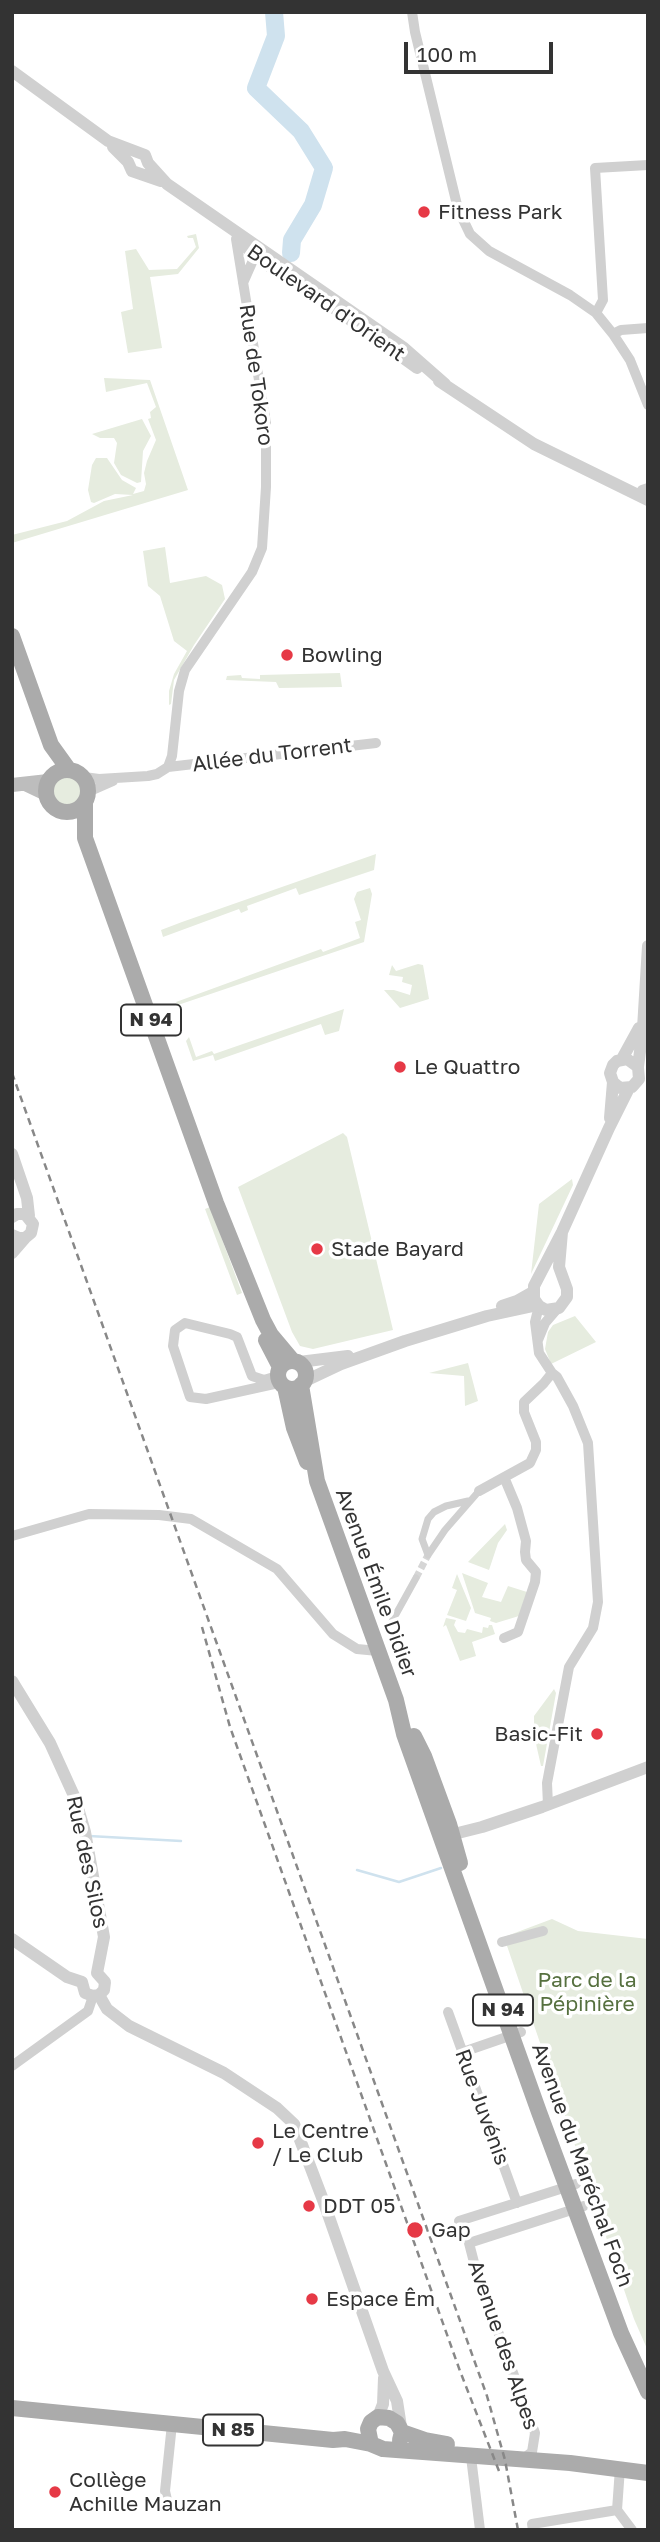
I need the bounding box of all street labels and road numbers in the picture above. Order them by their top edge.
street label: Boulevard d'Orient [242,239,410,367]
street label: Rue de Tokoro [234,303,278,447]
street label: Allée du Torrent [191,733,353,777]
road number: N 94 [121,1004,181,1036]
street label: Avenue Émile Didier [330,1485,422,1681]
street label: Rue des Silos [61,1793,113,1931]
road number: N 94 [473,1994,533,2026]
street label: Avenue du Maréchal Foch [526,2040,638,2290]
street label: Rue Juvénis [449,2046,515,2168]
street label: Avenue des Alpes [462,2257,544,2433]
road number: N 85 [203,2414,263,2446]

